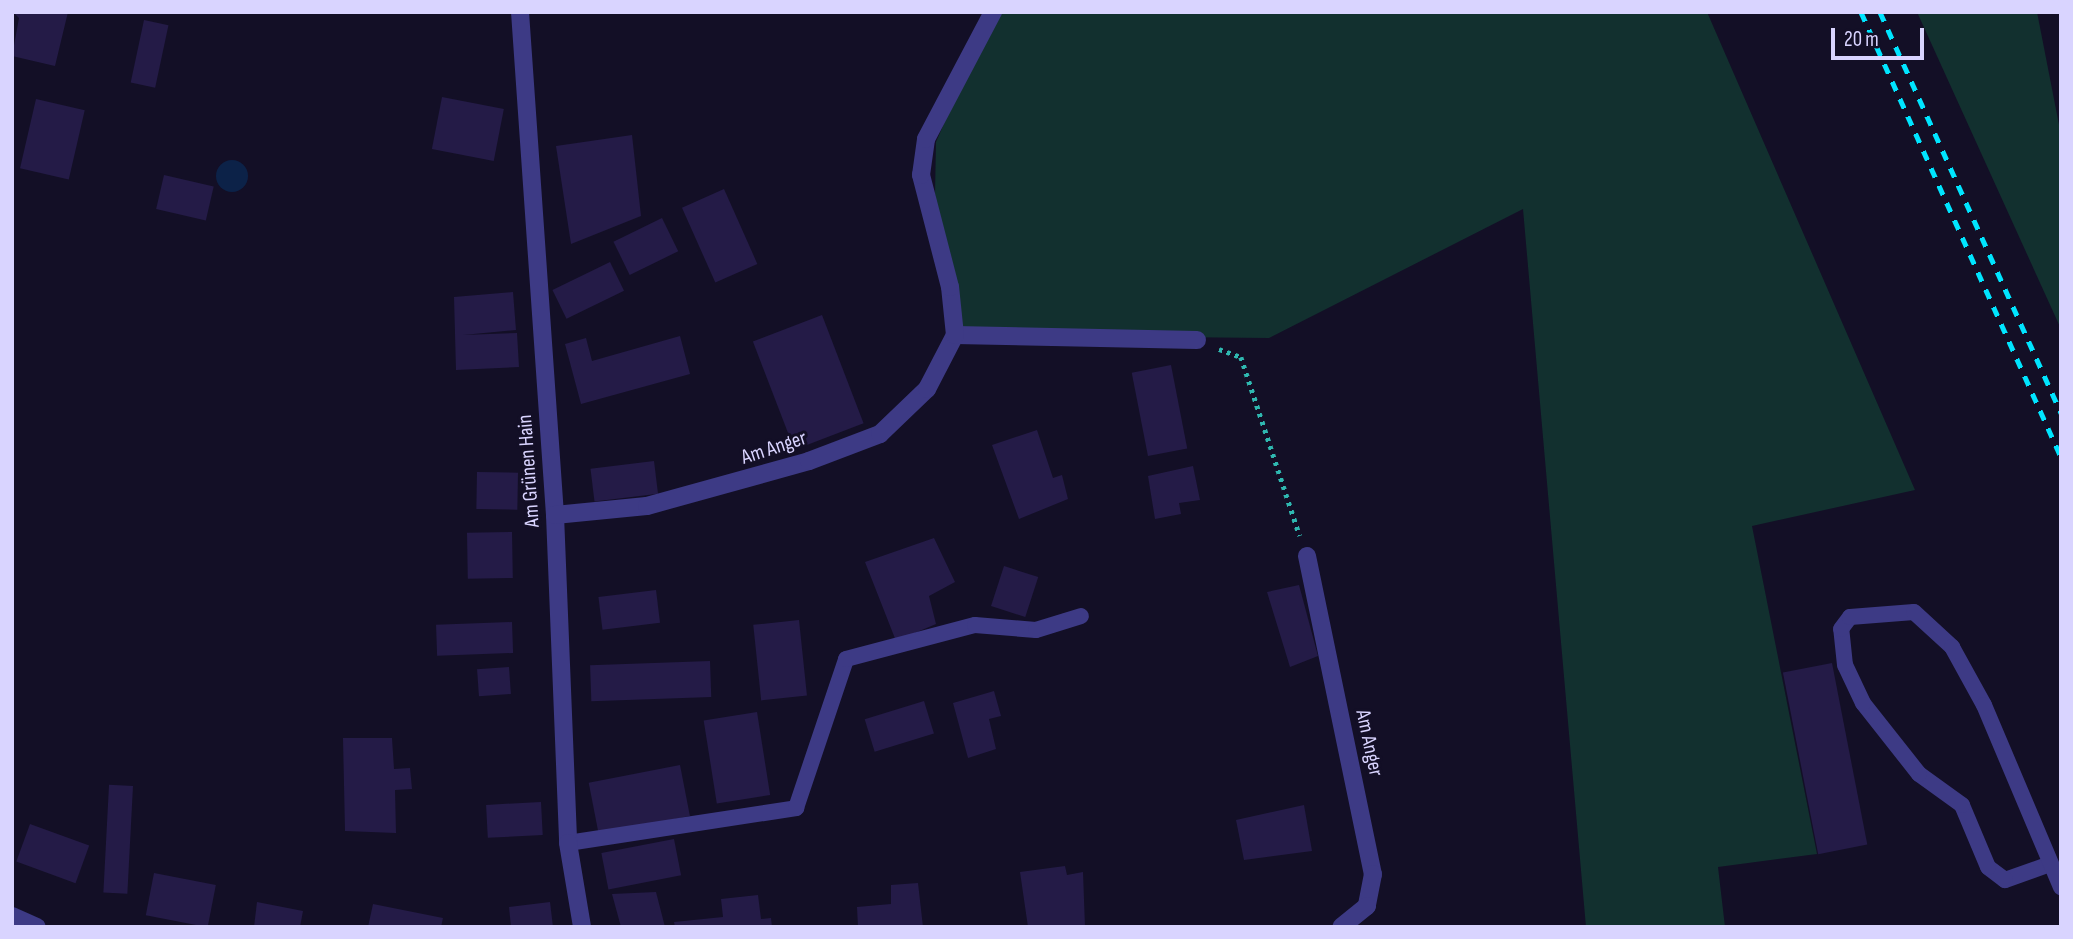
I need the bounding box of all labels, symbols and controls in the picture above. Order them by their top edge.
scale bar [1835,14,1928,58]
text: 20 m [1844,27,1879,52]
street label: Am Grünen Hain [512,414,546,528]
street label: Am Anger [738,426,810,470]
street label: Am Anger [1350,707,1388,779]

